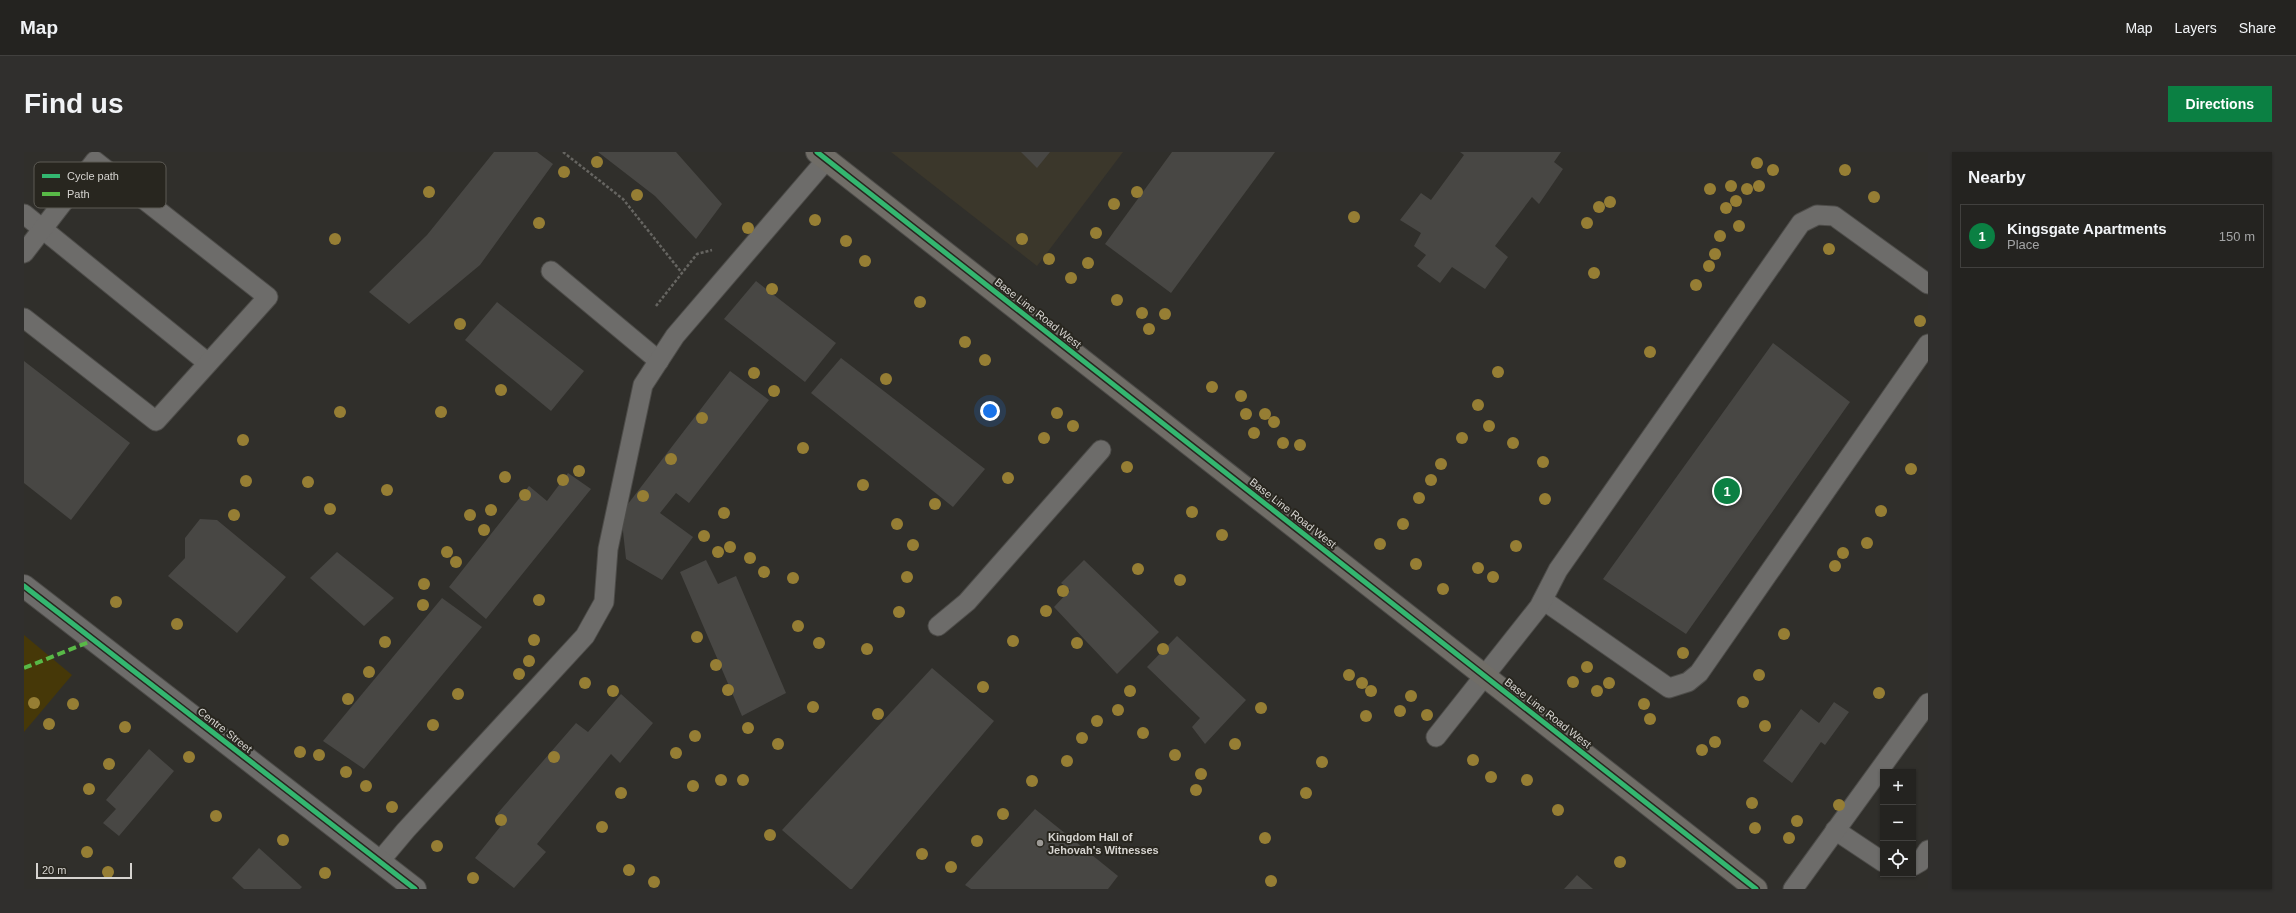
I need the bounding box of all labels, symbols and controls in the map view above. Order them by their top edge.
text: Map [20,17,58,38]
text: Map [2125,20,2153,36]
text: Layers [2175,20,2217,36]
text: Share [2239,20,2276,36]
button: Directions [2168,86,2272,122]
text: Find us [24,88,124,119]
legend [34,162,166,208]
text: Nearby [1968,168,2026,187]
text: Cycle path [67,170,119,182]
text: Path [67,188,90,200]
text: Kingsgate Apartments [2007,220,2166,237]
text: 1 [1978,229,1986,244]
text: 150 m [2219,229,2255,244]
text: Place [2007,237,2040,252]
street label: Base Line Road West [992,276,1084,350]
your location [980,401,1000,421]
street label: Base Line Road West [1247,476,1339,550]
pin: 1 [1714,476,1740,506]
street label: Base Line Road West [1502,676,1594,750]
street label: Centre Street [196,705,254,755]
map controls [1880,769,1916,877]
button: + [1880,769,1916,805]
button: − [1880,805,1916,841]
place label: Kingdom Hall of Jehovah's Witnesses [1048,831,1159,856]
marker: Kingdom Hall of Jehovah's Witnesses [1035,838,1045,848]
button: locate [1880,841,1916,877]
scale bar [36,861,132,880]
text: 20 m [42,864,66,876]

